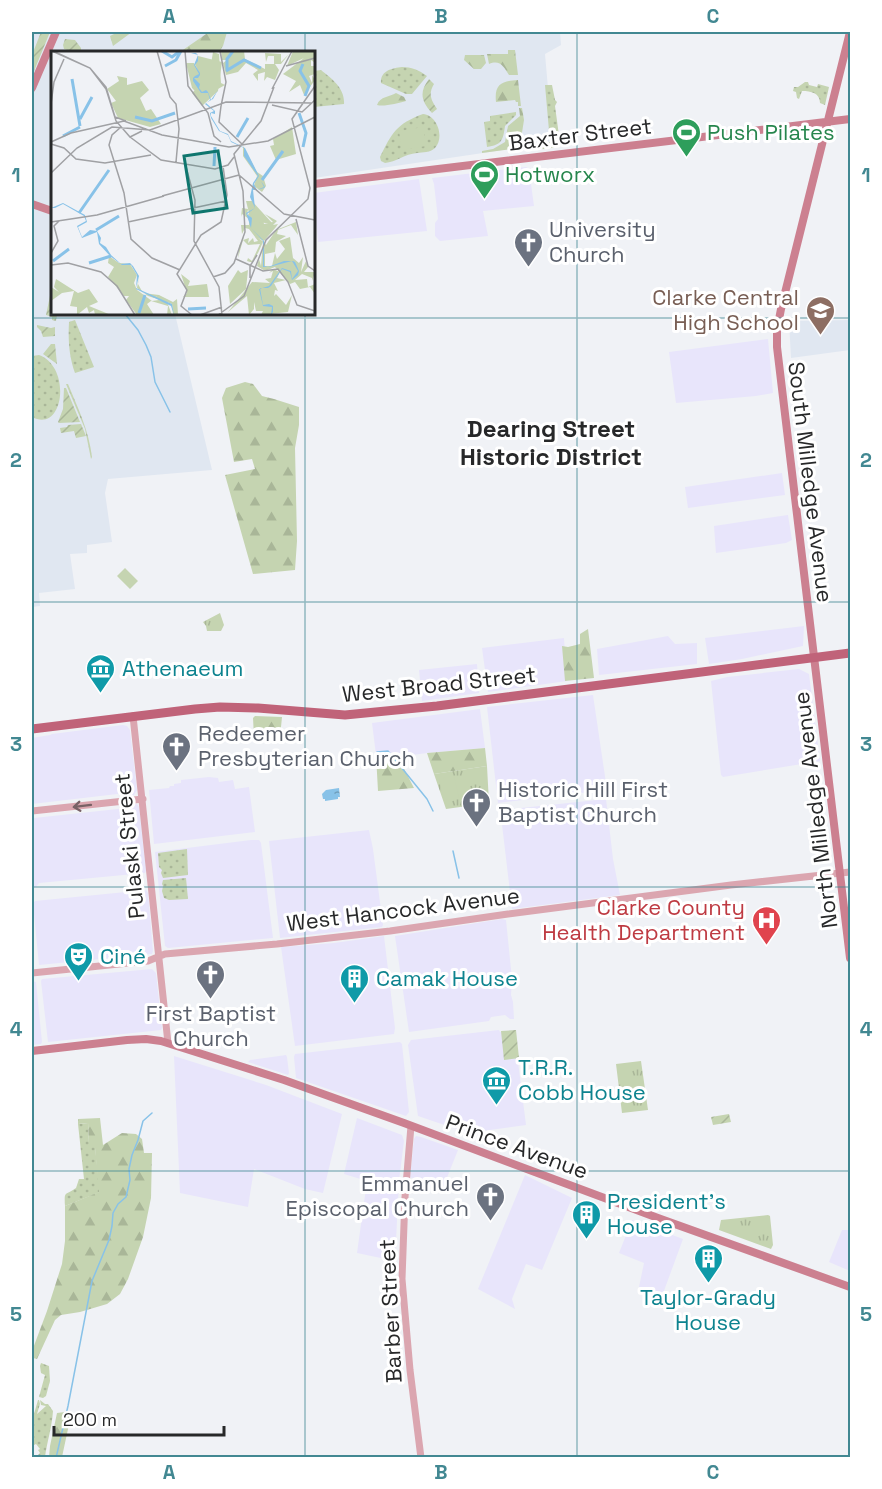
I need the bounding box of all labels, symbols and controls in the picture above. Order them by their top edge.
text: A [163,3,176,29]
text: B [434,3,448,29]
text: C [707,3,720,29]
inset map [51,51,315,315]
street label: Baxter Street [507,111,653,157]
sports icon: Push Pilates [670,116,702,158]
place label: Push Pilates [707,118,835,146]
sports icon: Hotworx [468,158,500,200]
place label: Hotworx [505,160,595,188]
text: 1 [11,162,21,188]
text: 1 [861,162,871,188]
place label: University Church [549,215,656,268]
church icon: University Church [512,226,544,268]
place label: Clarke Central High School [652,283,799,336]
school or university icon: Clarke Central High School [804,294,836,336]
street label: South Milledge Avenue [782,360,840,604]
district label: Dearing Street Historic District [460,413,642,472]
text: 2 [10,447,22,473]
text: 2 [860,447,872,473]
museum icon: Athenaeum [85,652,117,694]
place label: Athenaeum [122,654,243,682]
street label: West Broad Street [341,660,537,708]
street label: North Milledge Avenue [787,690,843,930]
place label: Redeemer Presbyterian Church [198,719,415,772]
church icon: Redeemer Presbyterian Church [161,730,193,772]
text: 3 [10,731,22,757]
text: 3 [860,731,872,757]
street label: Pulaski Street [107,772,151,920]
place label: Historic Hill First Baptist Church [498,775,668,828]
church icon: Historic Hill First Baptist Church [461,786,493,828]
one-way arrow [72,801,92,812]
street label: West Hancock Avenue [285,881,521,937]
place label: Clarke County Health Department [542,893,745,946]
hospital icon: Clarke County Health Department [750,904,782,946]
theatre icon: Ciné [63,940,95,982]
place label: Ciné [100,942,146,970]
church icon: First Baptist Church [195,958,227,1000]
building icon: Camak House [339,962,371,1004]
place label: Camak House [376,964,518,992]
place label: First Baptist Church [146,999,276,1052]
text: 4 [10,1016,23,1042]
text: 4 [860,1016,873,1042]
place label: T.R.R. Cobb House [518,1053,646,1106]
museum icon: T.R.R. Cobb House [481,1064,513,1106]
street label: Prince Avenue [442,1107,592,1185]
place label: Emmanuel Episcopal Church [285,1169,469,1222]
church icon: Emmanuel Episcopal Church [474,1180,506,1222]
place label: President's House [607,1187,726,1240]
building icon: President's House [570,1198,602,1240]
street label: Barber Street [372,1238,408,1384]
building icon: Taylor-Grady House [692,1242,724,1284]
place label: Taylor-Grady House [640,1283,776,1336]
text: 5 [10,1301,22,1327]
text: 5 [860,1301,872,1327]
scale bar [54,1399,224,1437]
text: 200 m [63,1408,117,1431]
text: A [163,1459,176,1485]
text: B [434,1459,448,1485]
text: C [707,1459,720,1485]

